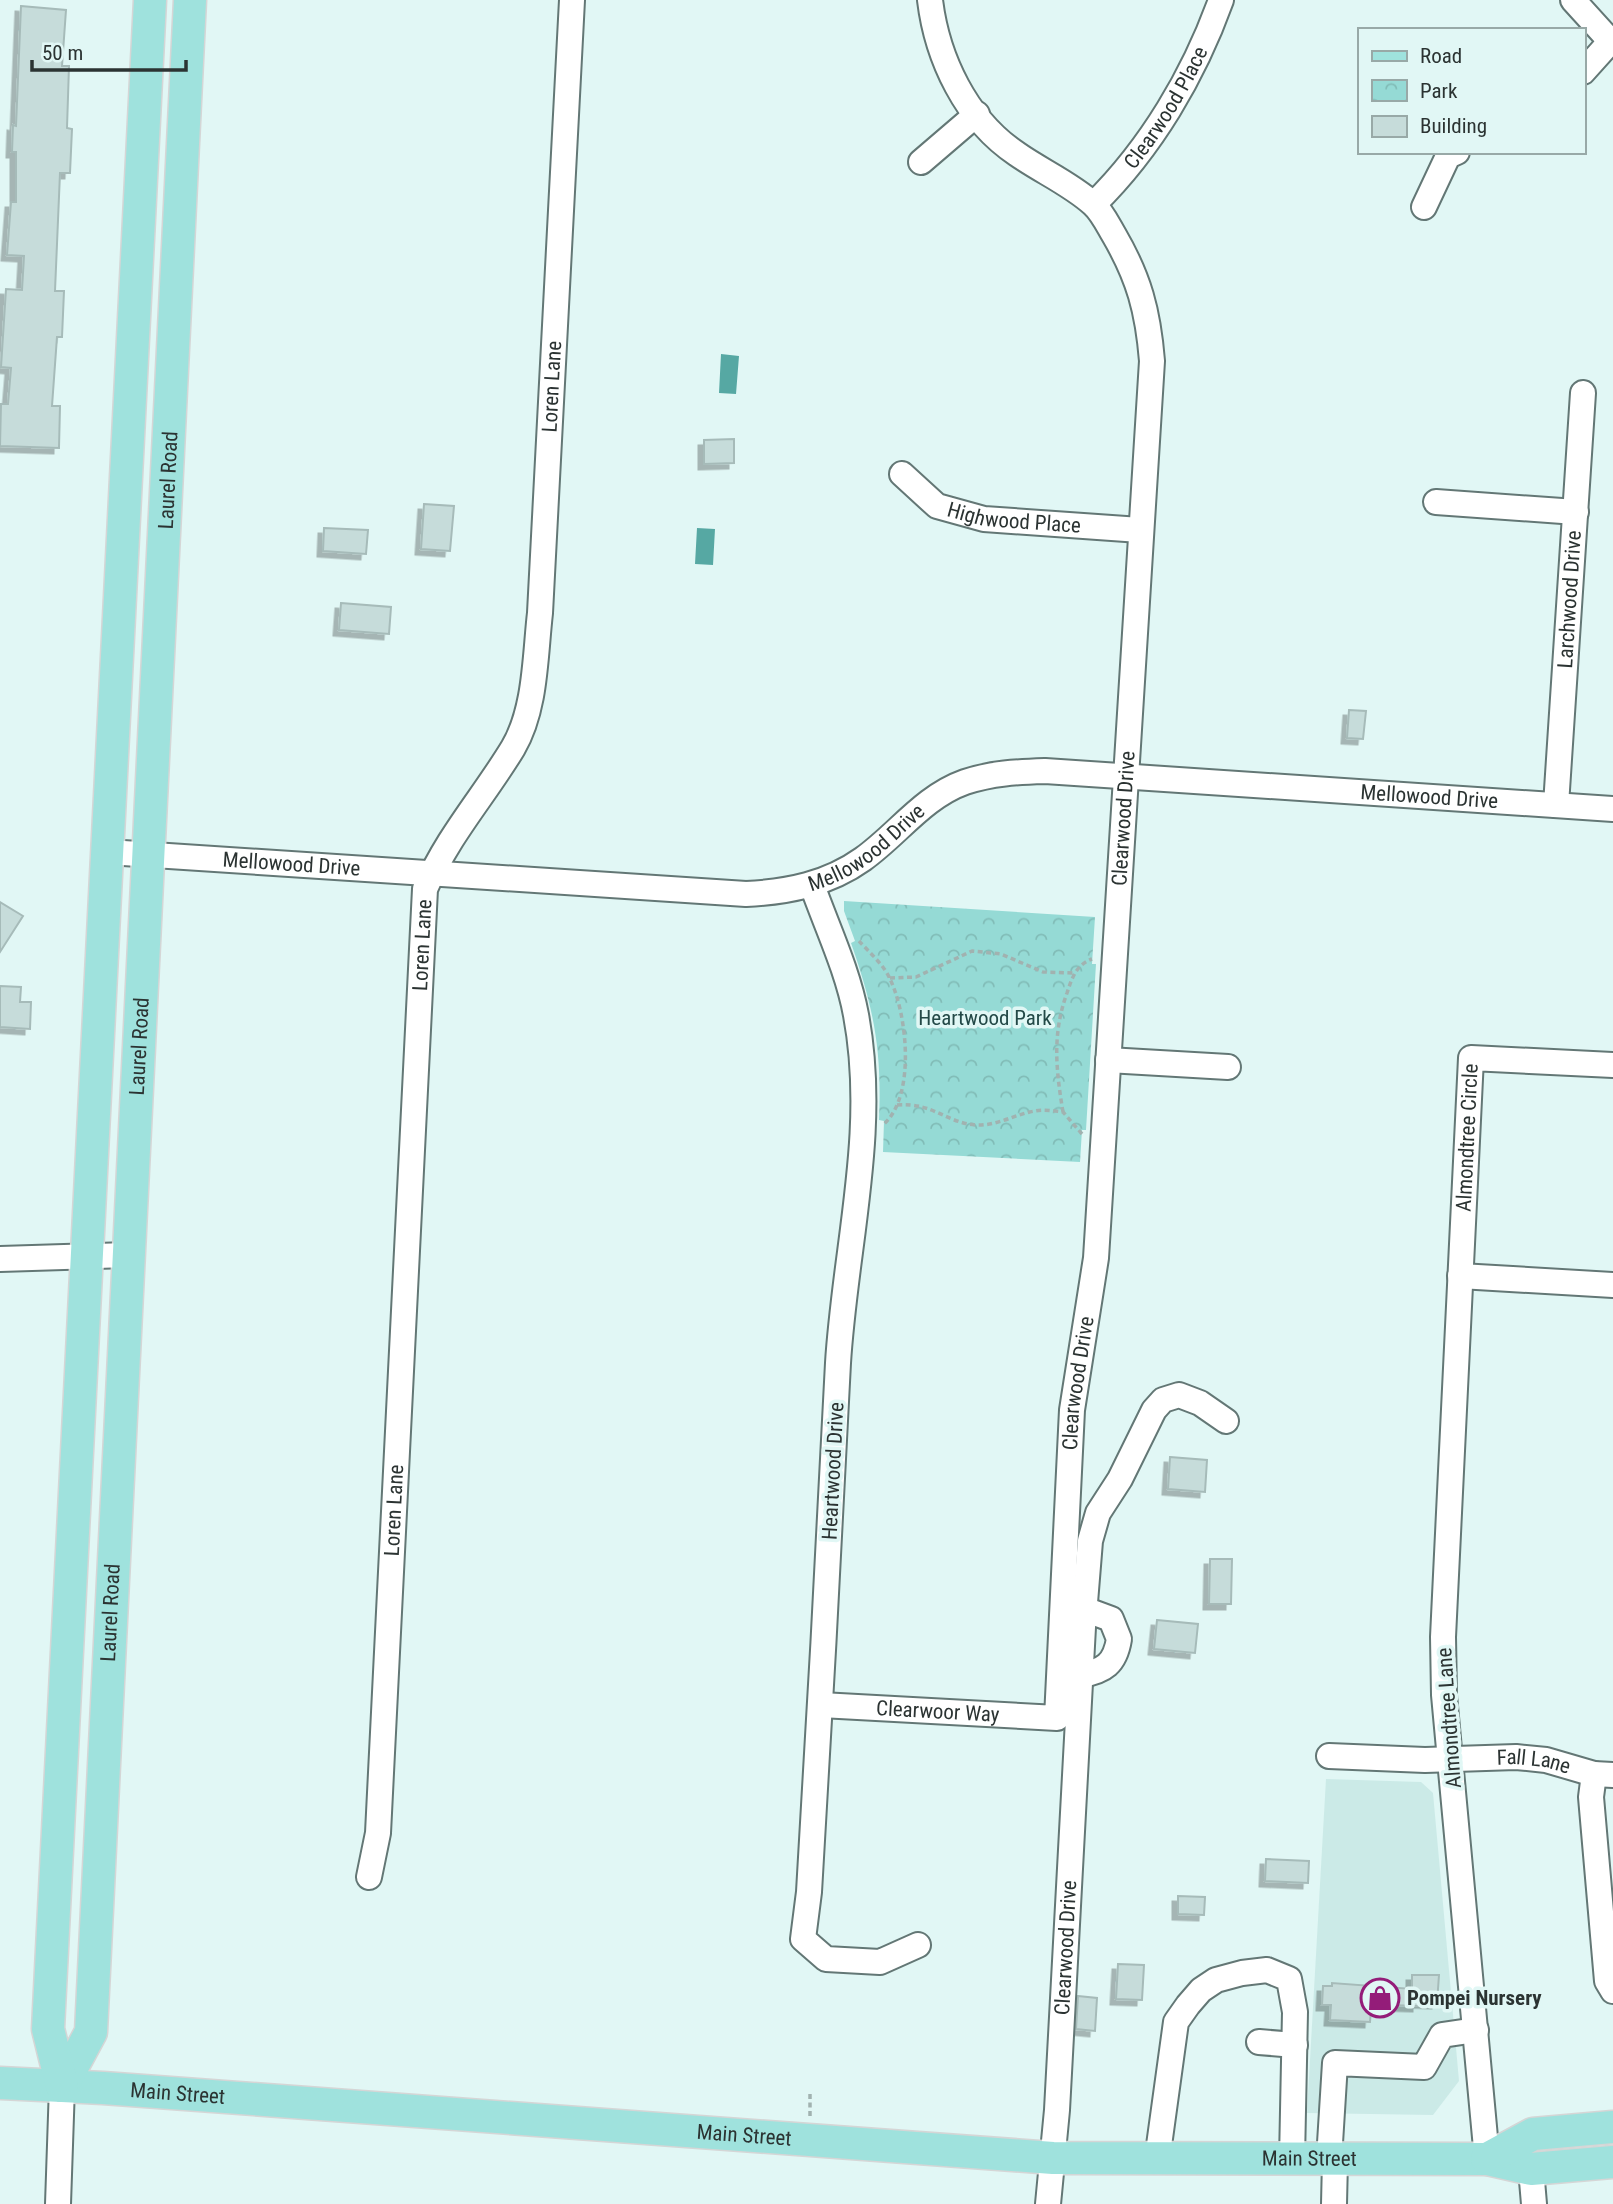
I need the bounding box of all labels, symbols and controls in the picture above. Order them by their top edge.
scale bar [32,28,186,72]
legend [1358,28,1585,154]
text: 50 m [42,41,83,65]
street label: Clearwood Place [1119,43,1212,174]
text: Road [1420,44,1462,68]
text: Park [1420,79,1458,103]
text: Building [1420,114,1487,138]
street label: Loren Lane [537,340,566,433]
street label: Laurel Road [154,431,183,530]
street label: Highwood Place [945,497,1082,538]
street label: Larchwood Drive [1553,530,1586,669]
street label: Clearwood Drive [1107,750,1140,887]
street label: Mellowood Drive [1360,780,1499,813]
street label: Mellowood Drive [805,799,929,896]
street label: Mellowood Drive [222,848,361,881]
street label: Loren Lane [408,898,436,991]
street label: Laurel Road [125,997,154,1096]
park label: Heartwood Park [918,1006,1052,1030]
street label: Almondtree Circle [1452,1063,1483,1212]
street label: Clearwood Drive [1058,1314,1099,1451]
street label: Heartwood Drive [817,1401,849,1540]
street label: Loren Lane [380,1464,408,1557]
street label: Laurel Road [96,1563,125,1662]
street label: Almondtree Lane [1432,1647,1466,1789]
street label: Clearwoor Way [875,1696,1000,1727]
street label: Fall Lane [1496,1745,1573,1779]
street label: Clearwood Drive [1050,1879,1081,2016]
shop icon: Pompei Nursery [1359,1977,1401,2019]
place label: Pompei Nursery [1407,1986,1542,2010]
street label: Main Street [129,2078,226,2109]
street label: Main Street [696,2120,792,2151]
street label: Main Street [1262,2146,1357,2171]

